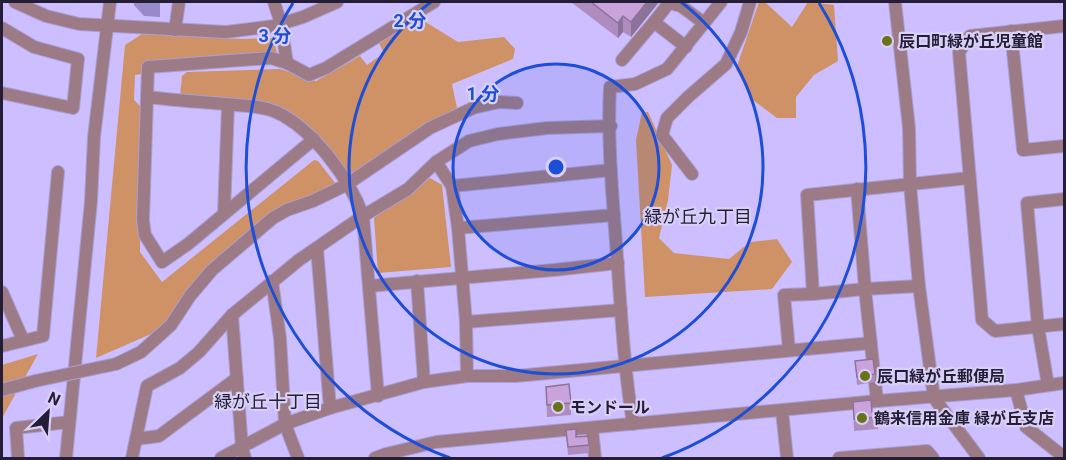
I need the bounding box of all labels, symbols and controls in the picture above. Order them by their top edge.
text: 2 分 [394,10,426,31]
text: 3 分 [259,25,291,46]
place label: 辰口町緑が丘児童館 [899,32,1043,51]
marker: 辰口町緑が丘児童館 [880,34,894,48]
text: 1 分 [467,83,499,104]
centre of rings [546,157,566,177]
district label: 緑が丘九丁目 [644,206,752,227]
place label: 辰口緑が丘郵便局 [877,367,1005,386]
marker: 辰口緑が丘郵便局 [858,369,872,383]
north arrow [18,382,78,442]
text: N [45,388,63,410]
district label: 緑が丘十丁目 [214,391,322,412]
place label: モンドール [570,398,650,417]
marker: モンドール [551,400,565,414]
place label: 鶴来信用金庫 緑が丘支店 [874,409,1054,428]
marker: 鶴来信用金庫 緑が丘支店 [855,411,869,425]

